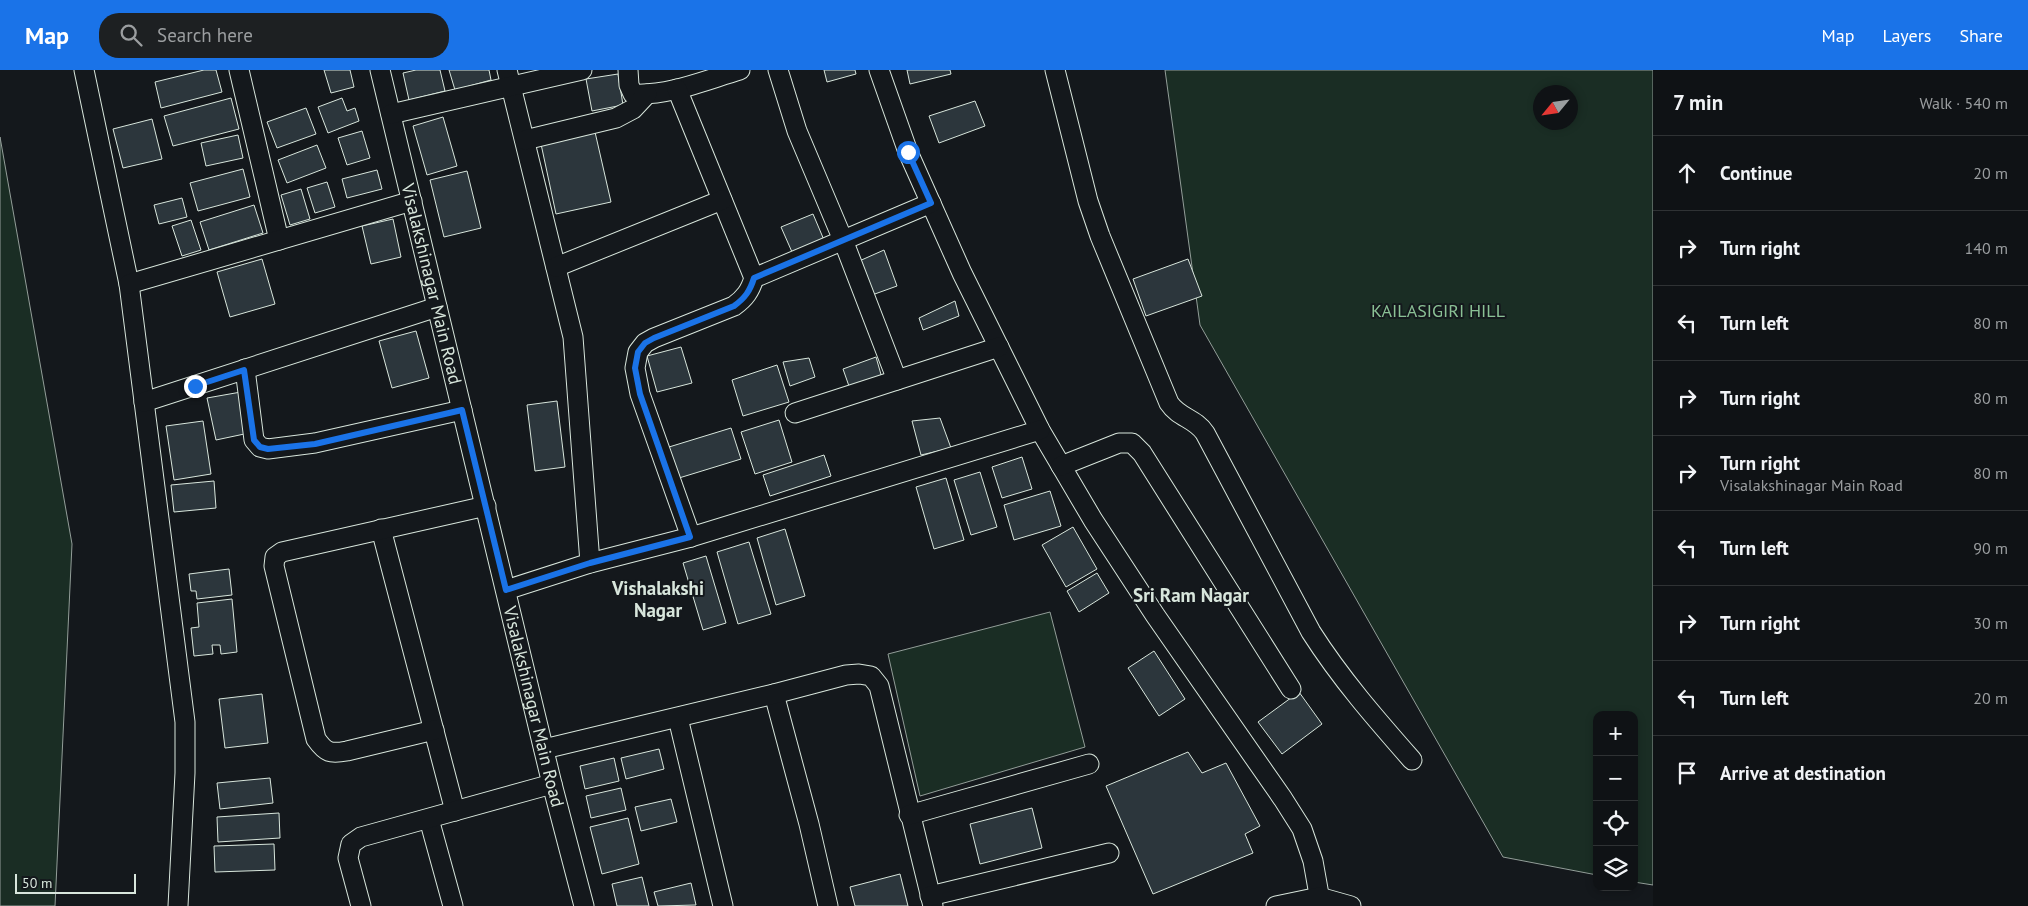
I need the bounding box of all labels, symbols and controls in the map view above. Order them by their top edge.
search box [99,13,449,58]
text: Map [25,20,69,51]
icon: search [117,21,145,49]
text: Search here [157,23,253,47]
text: Map [1822,24,1854,47]
text: Layers [1882,24,1931,47]
text: Share [1959,24,2003,47]
north arrow [1533,85,1578,130]
text: 7 min [1673,89,1723,116]
text: Walk · 540 m [1919,93,2008,113]
route start [897,141,920,164]
icon: ahead [1673,159,1701,187]
text: Continue [1720,161,1792,185]
text: 20 m [1973,163,2008,183]
street label: Visalakshinagar Main Road [396,180,467,387]
icon: right [1673,234,1701,262]
text: Turn right [1720,236,1800,260]
text: 140 m [1965,238,2008,258]
park label: KAILASIGIRI HILL [1371,299,1505,322]
icon: left [1673,309,1701,337]
text: Turn left [1720,311,1789,335]
text: 80 m [1973,313,2008,333]
route end [184,375,207,398]
icon: right [1673,384,1701,412]
text: Turn right [1720,386,1800,410]
text: 80 m [1973,388,2008,408]
text: Turn right [1720,451,1800,475]
icon: right [1673,459,1701,487]
text: 80 m [1973,463,2008,483]
text: Visalakshinagar Main Road [1720,475,1903,495]
icon: left [1673,534,1701,562]
text: Turn left [1720,536,1789,560]
text: 90 m [1973,538,2008,558]
district label: Vishalakshi Nagar [611,576,704,622]
district label: Sri Ram Nagar [1133,583,1249,607]
street label: Visalakshinagar Main Road [498,603,570,810]
icon: right [1673,609,1701,637]
text: Turn right [1720,611,1800,635]
text: 30 m [1973,613,2008,633]
icon: left [1673,684,1701,712]
text: Turn left [1720,686,1789,710]
text: 20 m [1973,688,2008,708]
map controls [1593,711,1638,891]
button: + [1593,711,1638,756]
button: − [1593,756,1638,801]
icon: arrive [1673,759,1701,787]
text: Arrive at destination [1720,761,1886,785]
button: locate [1593,801,1638,846]
button: layers [1593,846,1638,891]
scale bar [15,871,136,894]
text: 50 m [22,874,52,892]

